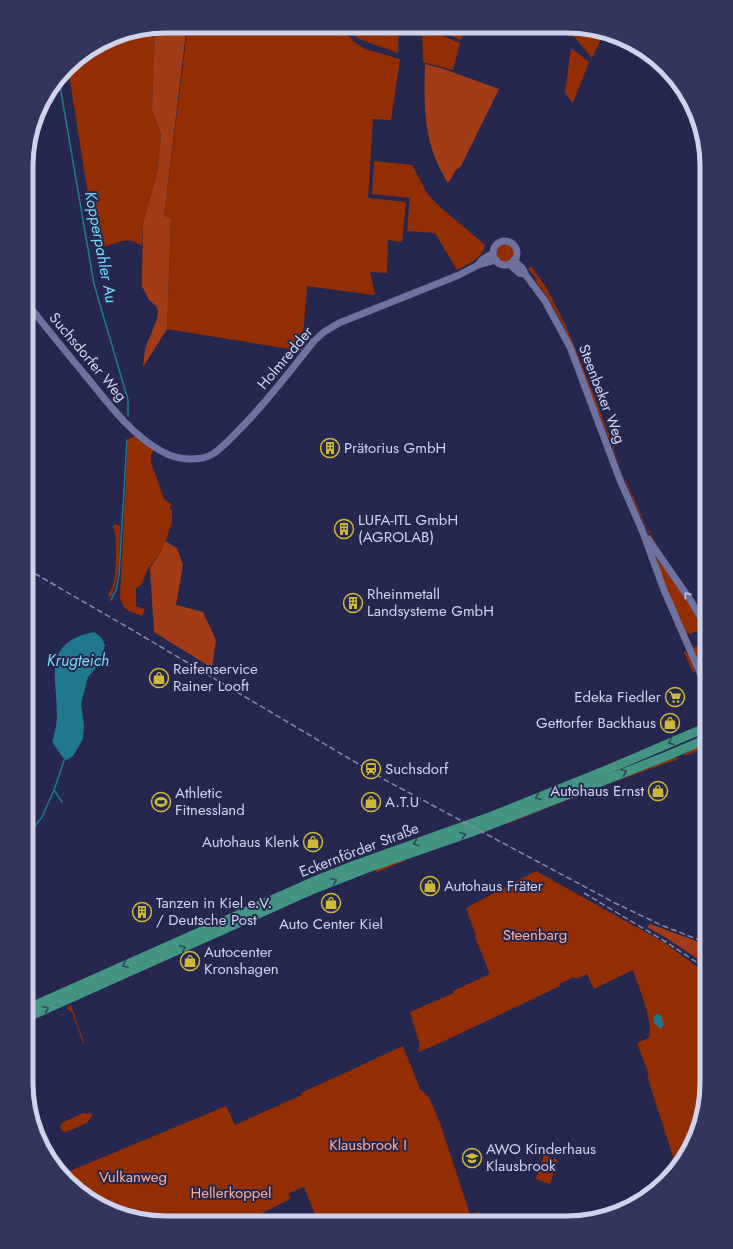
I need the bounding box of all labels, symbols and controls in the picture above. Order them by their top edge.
water label: Kopperpahler Au [79,189,123,305]
street label: Suchsdorfer Weg [44,308,132,406]
street label: Holmredder [252,321,319,394]
street label: Steenbeker Weg [573,341,631,447]
building icon: Prätorius GmbH [319,437,341,459]
place label: Prätorius GmbH [344,437,446,459]
place label: LUFA-ITL GmbH (AGROLAB) [358,509,458,548]
building icon: LUFA-ITL GmbH (AGROLAB) [333,518,355,540]
place label: Rheinmetall Landsysteme GmbH [367,583,494,622]
building icon: Rheinmetall Landsysteme GmbH [342,592,364,614]
one-way arrow [685,592,692,599]
water label: Krugteich [47,649,109,672]
place label: Reifenservice Rainer Looft [173,658,258,697]
shop icon: Reifenservice Rainer Looft [148,667,170,689]
place label: Edeka Fiedler [574,686,662,708]
supermarket icon: Edeka Fiedler [664,686,686,708]
place label: Gettorfer Backhaus [536,712,656,734]
shop icon: Gettorfer Backhaus [659,712,681,734]
one-way arrow [668,738,675,746]
station icon: Suchsdorf [360,758,382,780]
place label: Suchsdorf [385,758,449,780]
one-way arrow [620,769,627,777]
place label: Autohaus Ernst [550,780,644,802]
shop icon: Autohaus Ernst [647,780,669,802]
place label: Athletic Fitnessland [175,782,245,821]
sports icon: Athletic Fitnessland [150,791,172,813]
shop icon: A.T.U [360,791,382,813]
place label: A.T.U [385,791,419,813]
one-way arrow [535,793,542,801]
street label: Eckernförder Straße [296,817,422,883]
place label: Autohaus Klenk [202,831,299,853]
shop icon: Autohaus Klenk [302,831,324,853]
one-way arrow [459,832,466,840]
one-way arrow [413,838,420,847]
shop icon: Autohaus Fräter [419,875,441,897]
place label: Autohaus Fräter [444,875,544,897]
one-way arrow [331,878,338,886]
place label: Tanzen in Kiel e.V. / Deutsche Post [156,892,272,931]
shop icon: Auto Center Kiel [320,892,342,914]
building icon: Tanzen in Kiel e.V. / Deutsche Post [131,901,153,923]
place label: Auto Center Kiel [279,913,383,935]
park label: Steenbarg [503,924,567,946]
place label: Autocenter Kronshagen [204,941,279,980]
one-way arrow [178,945,186,953]
shop icon: Autocenter Kronshagen [179,950,201,972]
one-way arrow [122,960,130,968]
one-way arrow [42,1006,49,1014]
park label: Klausbrook I [329,1134,407,1156]
place label: AWO Kinderhaus Klausbrook [486,1138,596,1177]
school or university icon: AWO Kinderhaus Klausbrook [461,1147,483,1169]
park label: Vulkanweg [99,1166,167,1188]
park label: Hellerkoppel [190,1182,272,1204]

